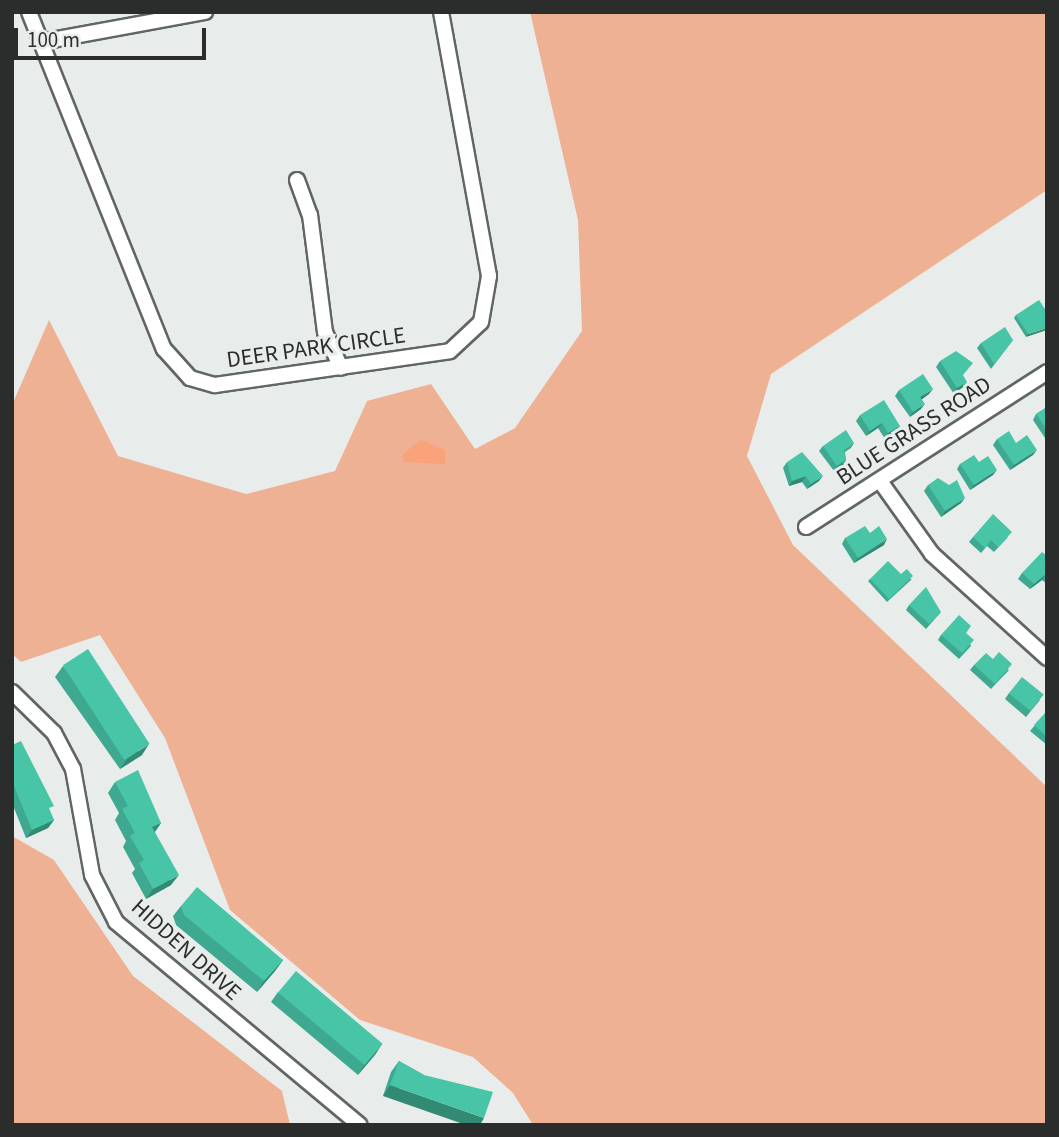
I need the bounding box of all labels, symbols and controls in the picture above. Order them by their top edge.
scale bar [18,14,210,58]
text: 100 m [27,25,80,55]
street label: DEER PARK CIRCLE [225,322,407,374]
street label: BLUE GRASS ROAD [831,371,997,491]
street label: HIDDEN DRIVE [125,894,247,1006]

